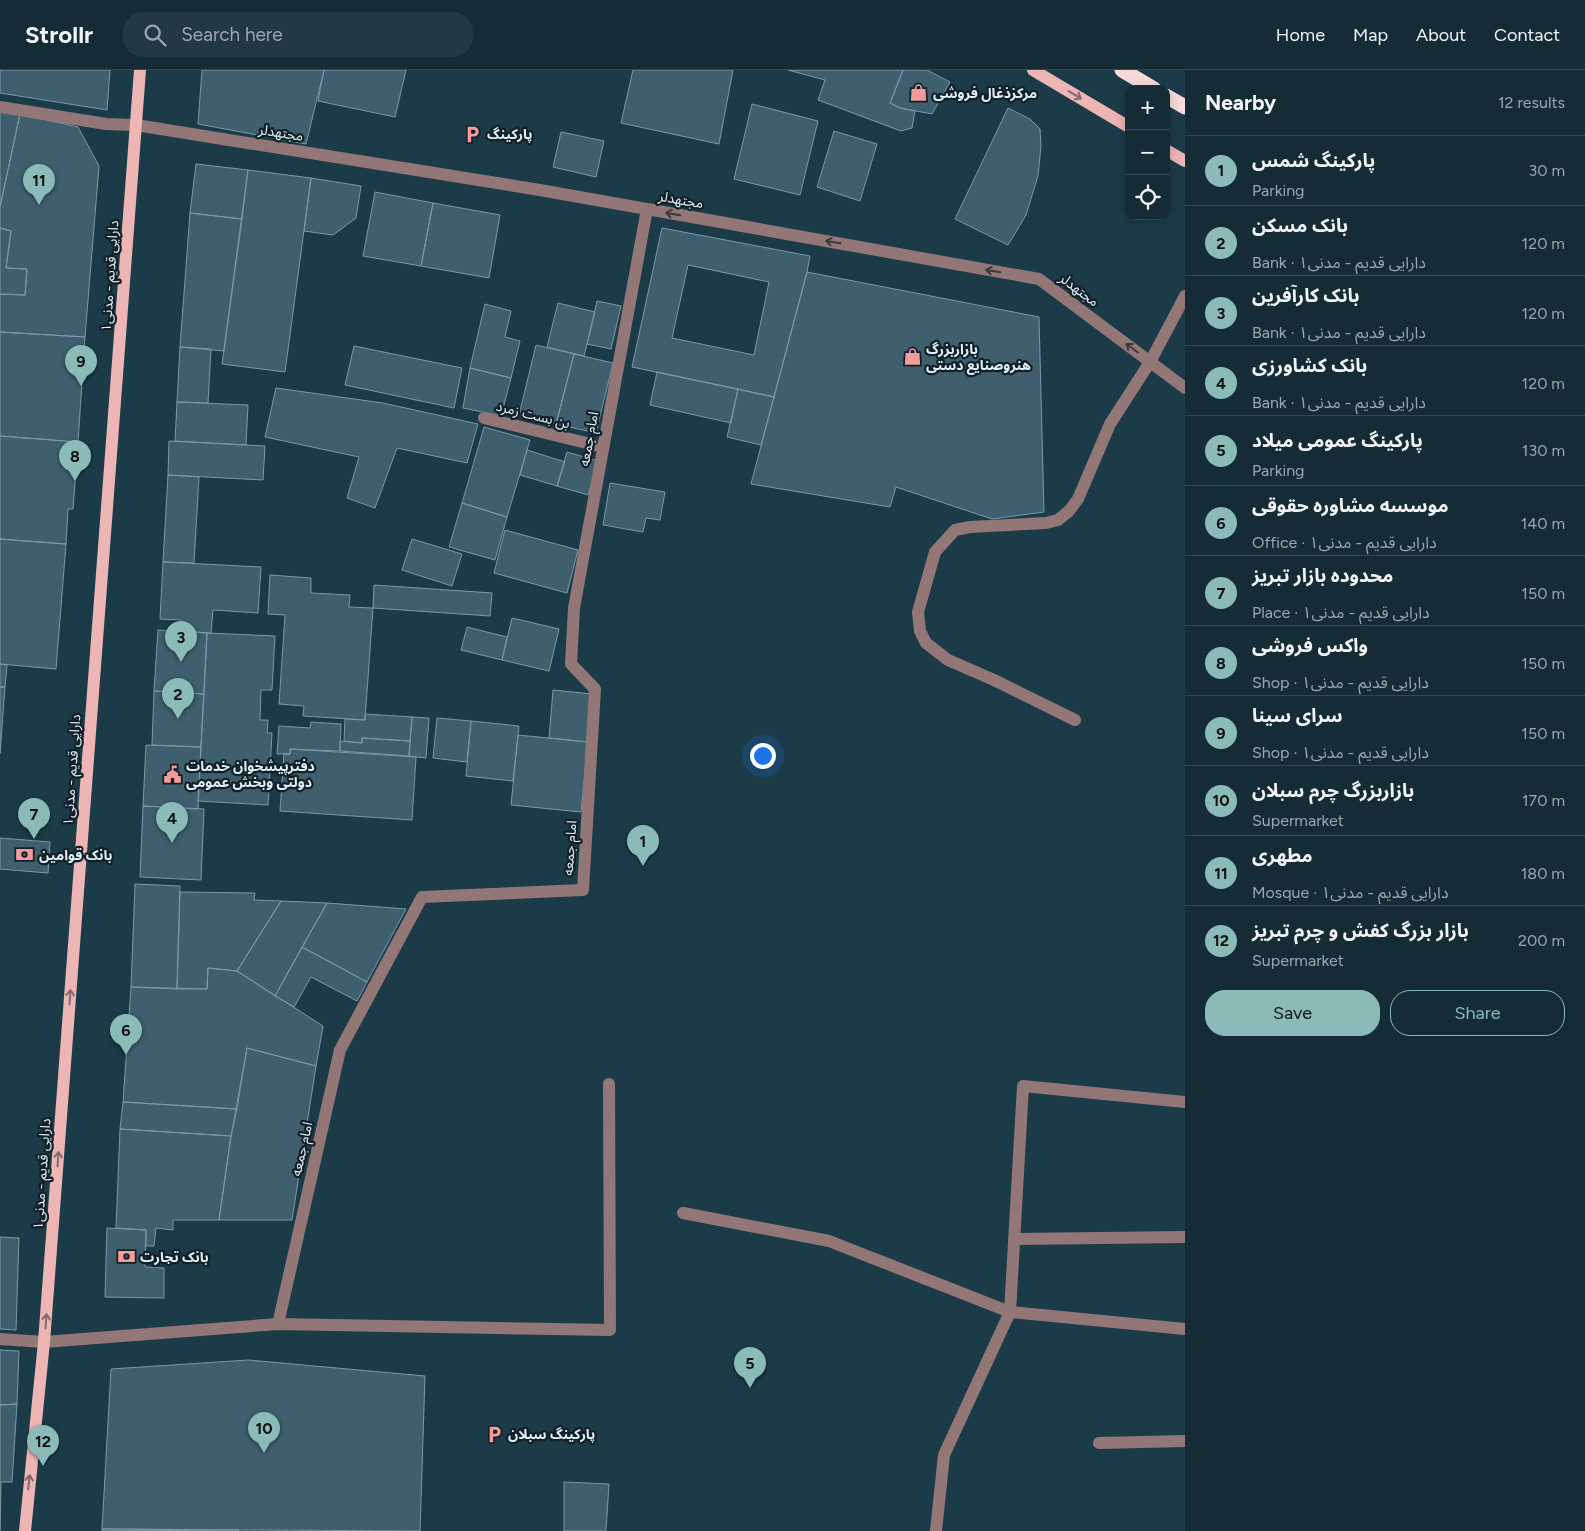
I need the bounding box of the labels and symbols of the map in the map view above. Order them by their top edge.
shop icon: مرکزذغال فروشی [909,83,929,103]
place label: مرکزذغال فروشی [933,85,1037,102]
one-way arrow [1068,91,1082,101]
street label: مجتهدلر [256,121,305,145]
parking icon: پارکینگ [463,124,483,144]
place label: پارکینگ [487,126,532,143]
pin: 11 [23,164,55,205]
street label: مجتهدلر [656,188,705,212]
one-way arrow [666,209,682,219]
street label: دارایی قدیم - مدنی۱ [98,219,124,332]
one-way arrow [826,237,842,247]
one-way arrow [986,265,1002,275]
street label: مجتهدلر [1055,269,1102,310]
place label: بازاربزرگ هنروصنایع دستی [926,341,1031,375]
one-way arrow [1126,343,1139,354]
pin: 9 [65,345,97,386]
shop icon: بازاربزرگ هنروصنایع دستی [902,347,922,367]
street label: بن بست زمرد [494,398,572,432]
street label: امام جمعه [576,410,604,468]
pin: 8 [59,440,91,481]
pin: 3 [165,621,197,662]
pin: 2 [162,678,194,719]
street label: دارایی قدیم - مدنی۱ [60,713,86,826]
your location [750,743,776,769]
place label: دفترپیشخوان خدمات دولتی وبخش عمومی [186,758,315,791]
public building icon: دفترپیشخوان خدمات دولتی وبخش عمومی [162,764,182,784]
pin: 7 [18,798,50,839]
pin: 4 [156,802,188,843]
street label: امام جمعه [560,820,582,876]
pin: 1 [627,825,659,866]
bank icon: بانک قوامین [15,845,35,865]
place label: بانک قوامین [39,847,112,864]
one-way arrow [66,989,75,1005]
pin: 6 [110,1014,142,1055]
street label: دارایی قدیم - مدنی۱ [30,1117,56,1230]
street label: امام جمعه [287,1120,318,1178]
one-way arrow [53,1151,63,1167]
bank icon: بانک تجارت [116,1247,136,1267]
place label: بانک تجارت [140,1249,209,1266]
one-way arrow [41,1313,50,1329]
pin: 5 [734,1347,766,1388]
pin: 10 [248,1412,280,1453]
parking icon: پارکینگ سبلان [484,1424,504,1444]
pin: 12 [27,1425,59,1466]
place label: پارکینگ سبلان [508,1426,595,1443]
one-way arrow [24,1475,34,1491]

